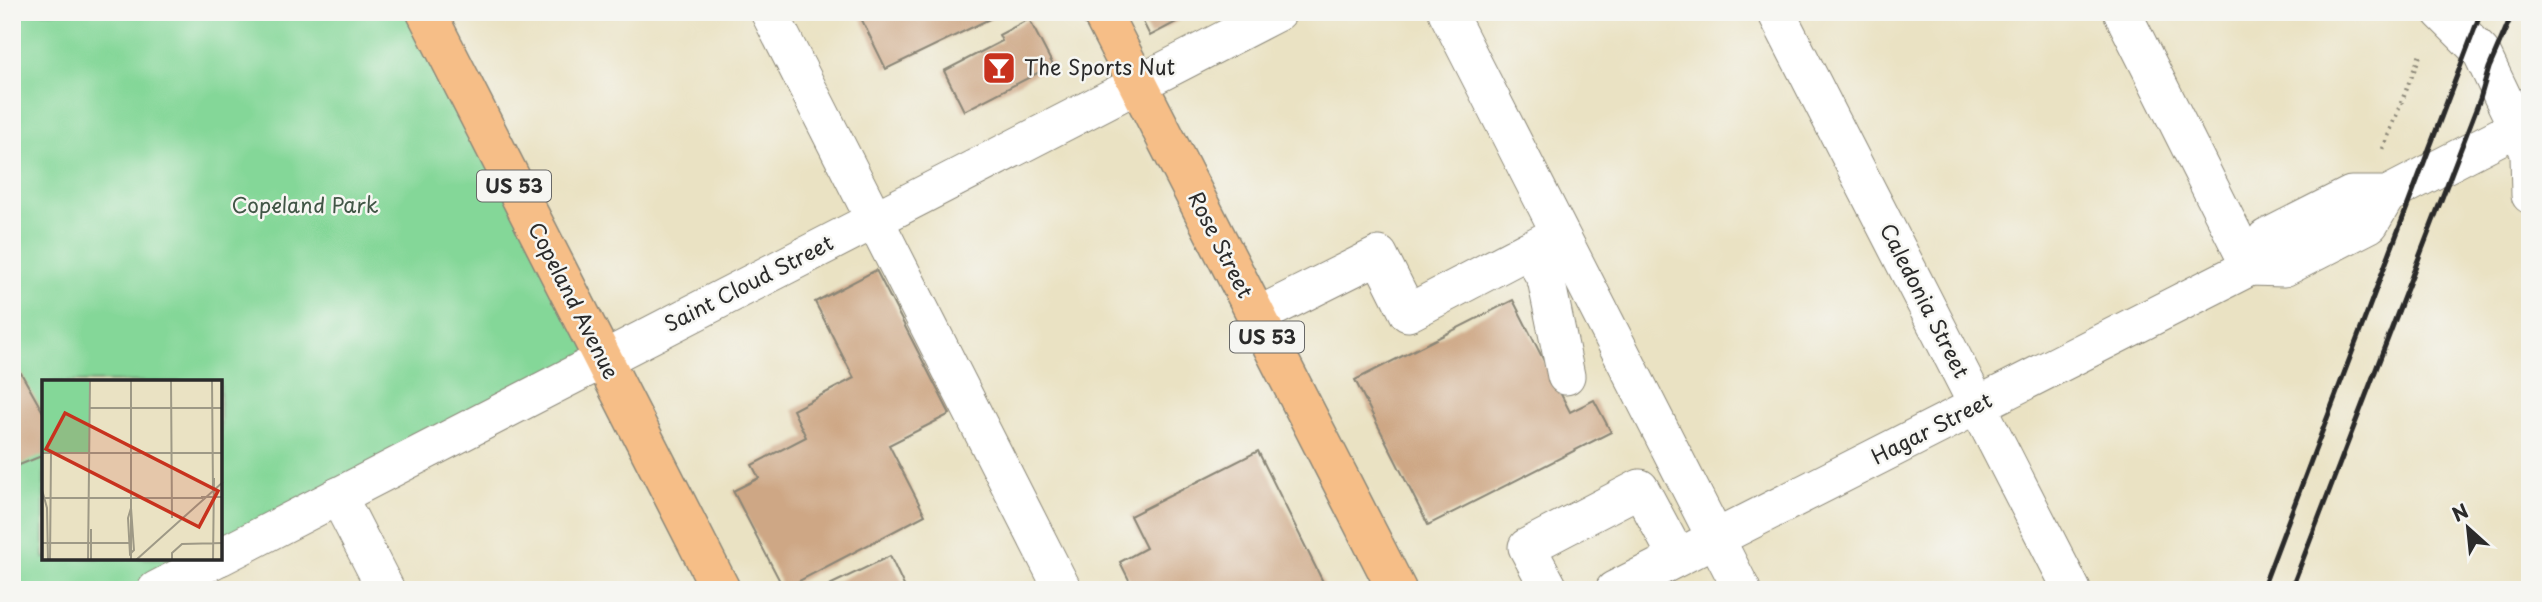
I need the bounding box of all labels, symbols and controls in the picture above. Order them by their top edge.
bar icon: The Sports Nut [980,49,1018,87]
place label: The Sports Nut [1024,50,1175,82]
road number: US 53 [477,170,551,202]
street label: Rose Street [1181,185,1262,303]
park label: Copeland Park [232,188,379,220]
street label: Copeland Avenue [521,216,628,384]
street label: Caledonia Street [1873,217,1979,383]
street label: Saint Cloud Street [658,226,838,339]
road number: US 53 [1230,322,1304,352]
inset map [42,380,222,560]
street label: Hagar Street [1865,383,1997,471]
north arrow [2434,494,2504,564]
text: N [2447,496,2473,528]

